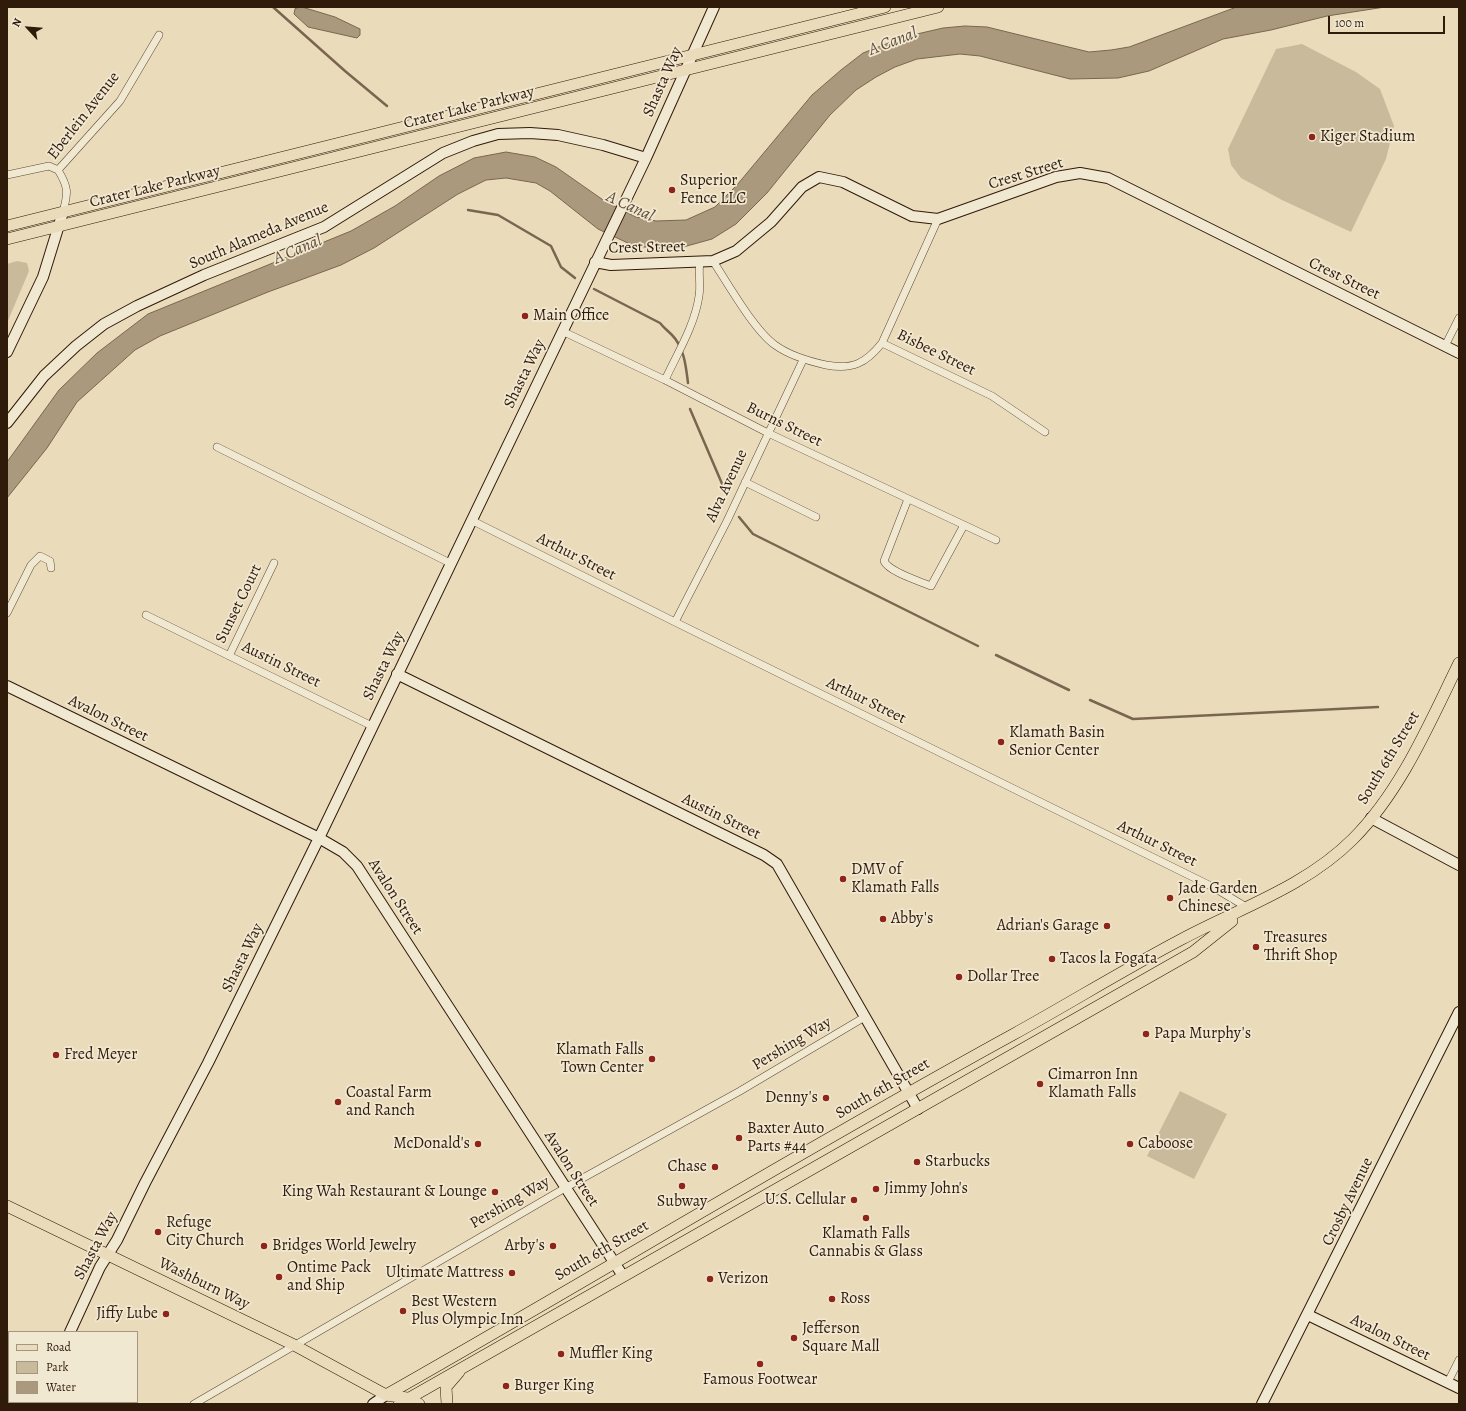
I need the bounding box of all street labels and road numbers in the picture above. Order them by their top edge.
street label: Shasta Way [639,44,687,120]
street label: Eberlein Avenue [44,68,124,164]
street label: Crater Lake Parkway [402,83,536,133]
street label: Crest Street [986,154,1066,194]
street label: Crater Lake Parkway [88,162,222,212]
street label: South Alameda Avenue [186,198,332,274]
street label: Crest Street [608,238,686,258]
street label: Crest Street [1305,253,1383,305]
street label: Bisbee Street [893,326,979,380]
street label: Shasta Way [500,336,550,412]
street label: Burns Street [743,398,825,452]
street label: Alva Avenue [702,447,752,525]
street label: Arthur Street [533,529,619,585]
street label: Sunset Court [212,561,266,647]
street label: Shasta Way [359,628,409,704]
street label: Austin Street [239,638,323,692]
street label: Arthur Street [823,673,909,729]
street label: Avalon Street [65,691,151,747]
street label: South 6th Street [1354,708,1424,808]
street label: Austin Street [679,790,763,844]
street label: Arthur Street [1114,816,1200,872]
street label: Avalon Street [363,856,427,938]
street label: Shasta Way [218,920,268,996]
street label: Pershing Way [749,1013,835,1075]
street label: South 6th Street [833,1054,933,1124]
street label: Avalon Street [539,1128,603,1210]
street label: Crosby Avenue [1318,1155,1378,1249]
street label: Pershing Way [467,1172,553,1234]
street label: Shasta Way [70,1209,122,1283]
street label: South 6th Street [552,1216,652,1286]
street label: Washburn Way [155,1254,253,1314]
street label: Avalon Street [1347,1310,1433,1366]

